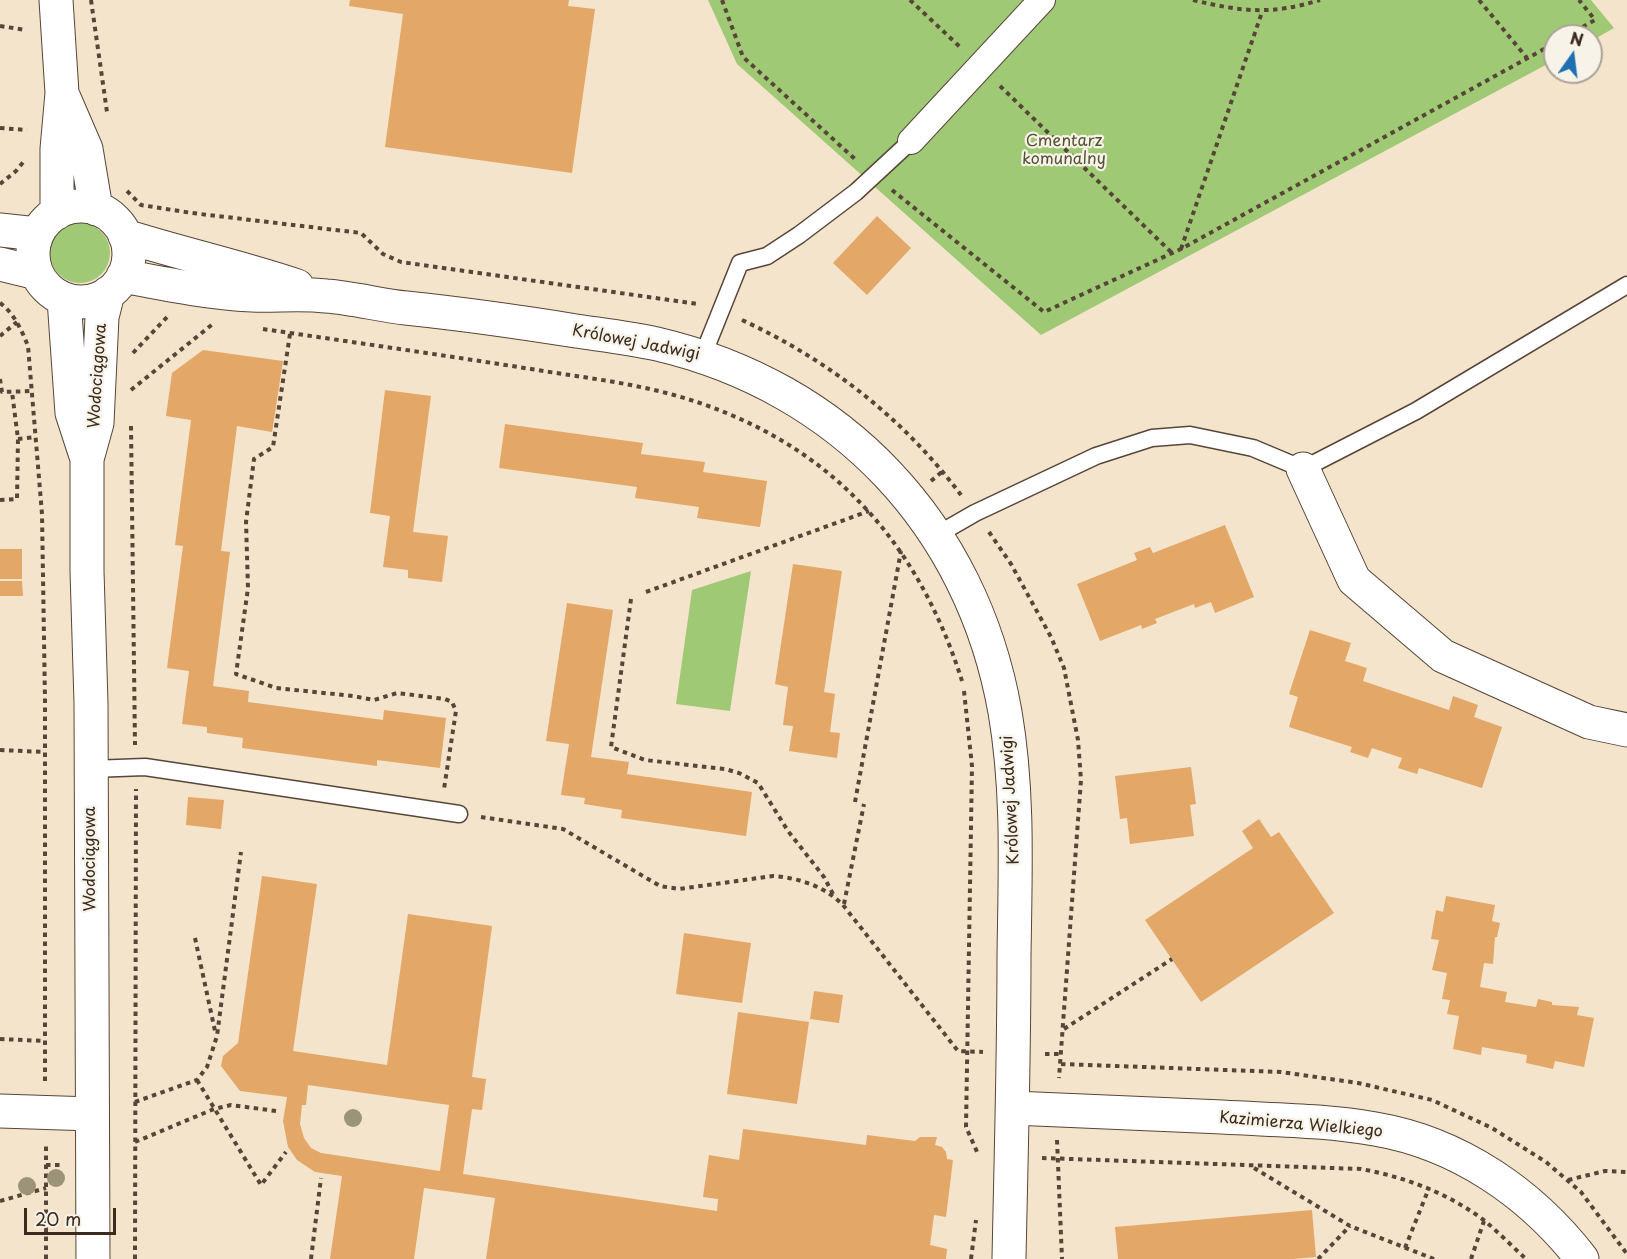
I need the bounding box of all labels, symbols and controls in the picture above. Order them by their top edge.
north arrow [1543,24,1603,84]
text: N [1568,25,1586,52]
park label: Cmentarz komunalny [1022,132,1106,170]
street label: Królowej Jadwigi [571,321,701,365]
street label: Wodociągowa [85,323,111,429]
street label: Królowej Jadwigi [998,735,1024,865]
street label: Wodociągowa [81,806,101,912]
street label: Kazimierza Wielkiego [1218,1108,1384,1142]
scale bar [27,1196,118,1234]
text: 20 m [35,1205,81,1232]

